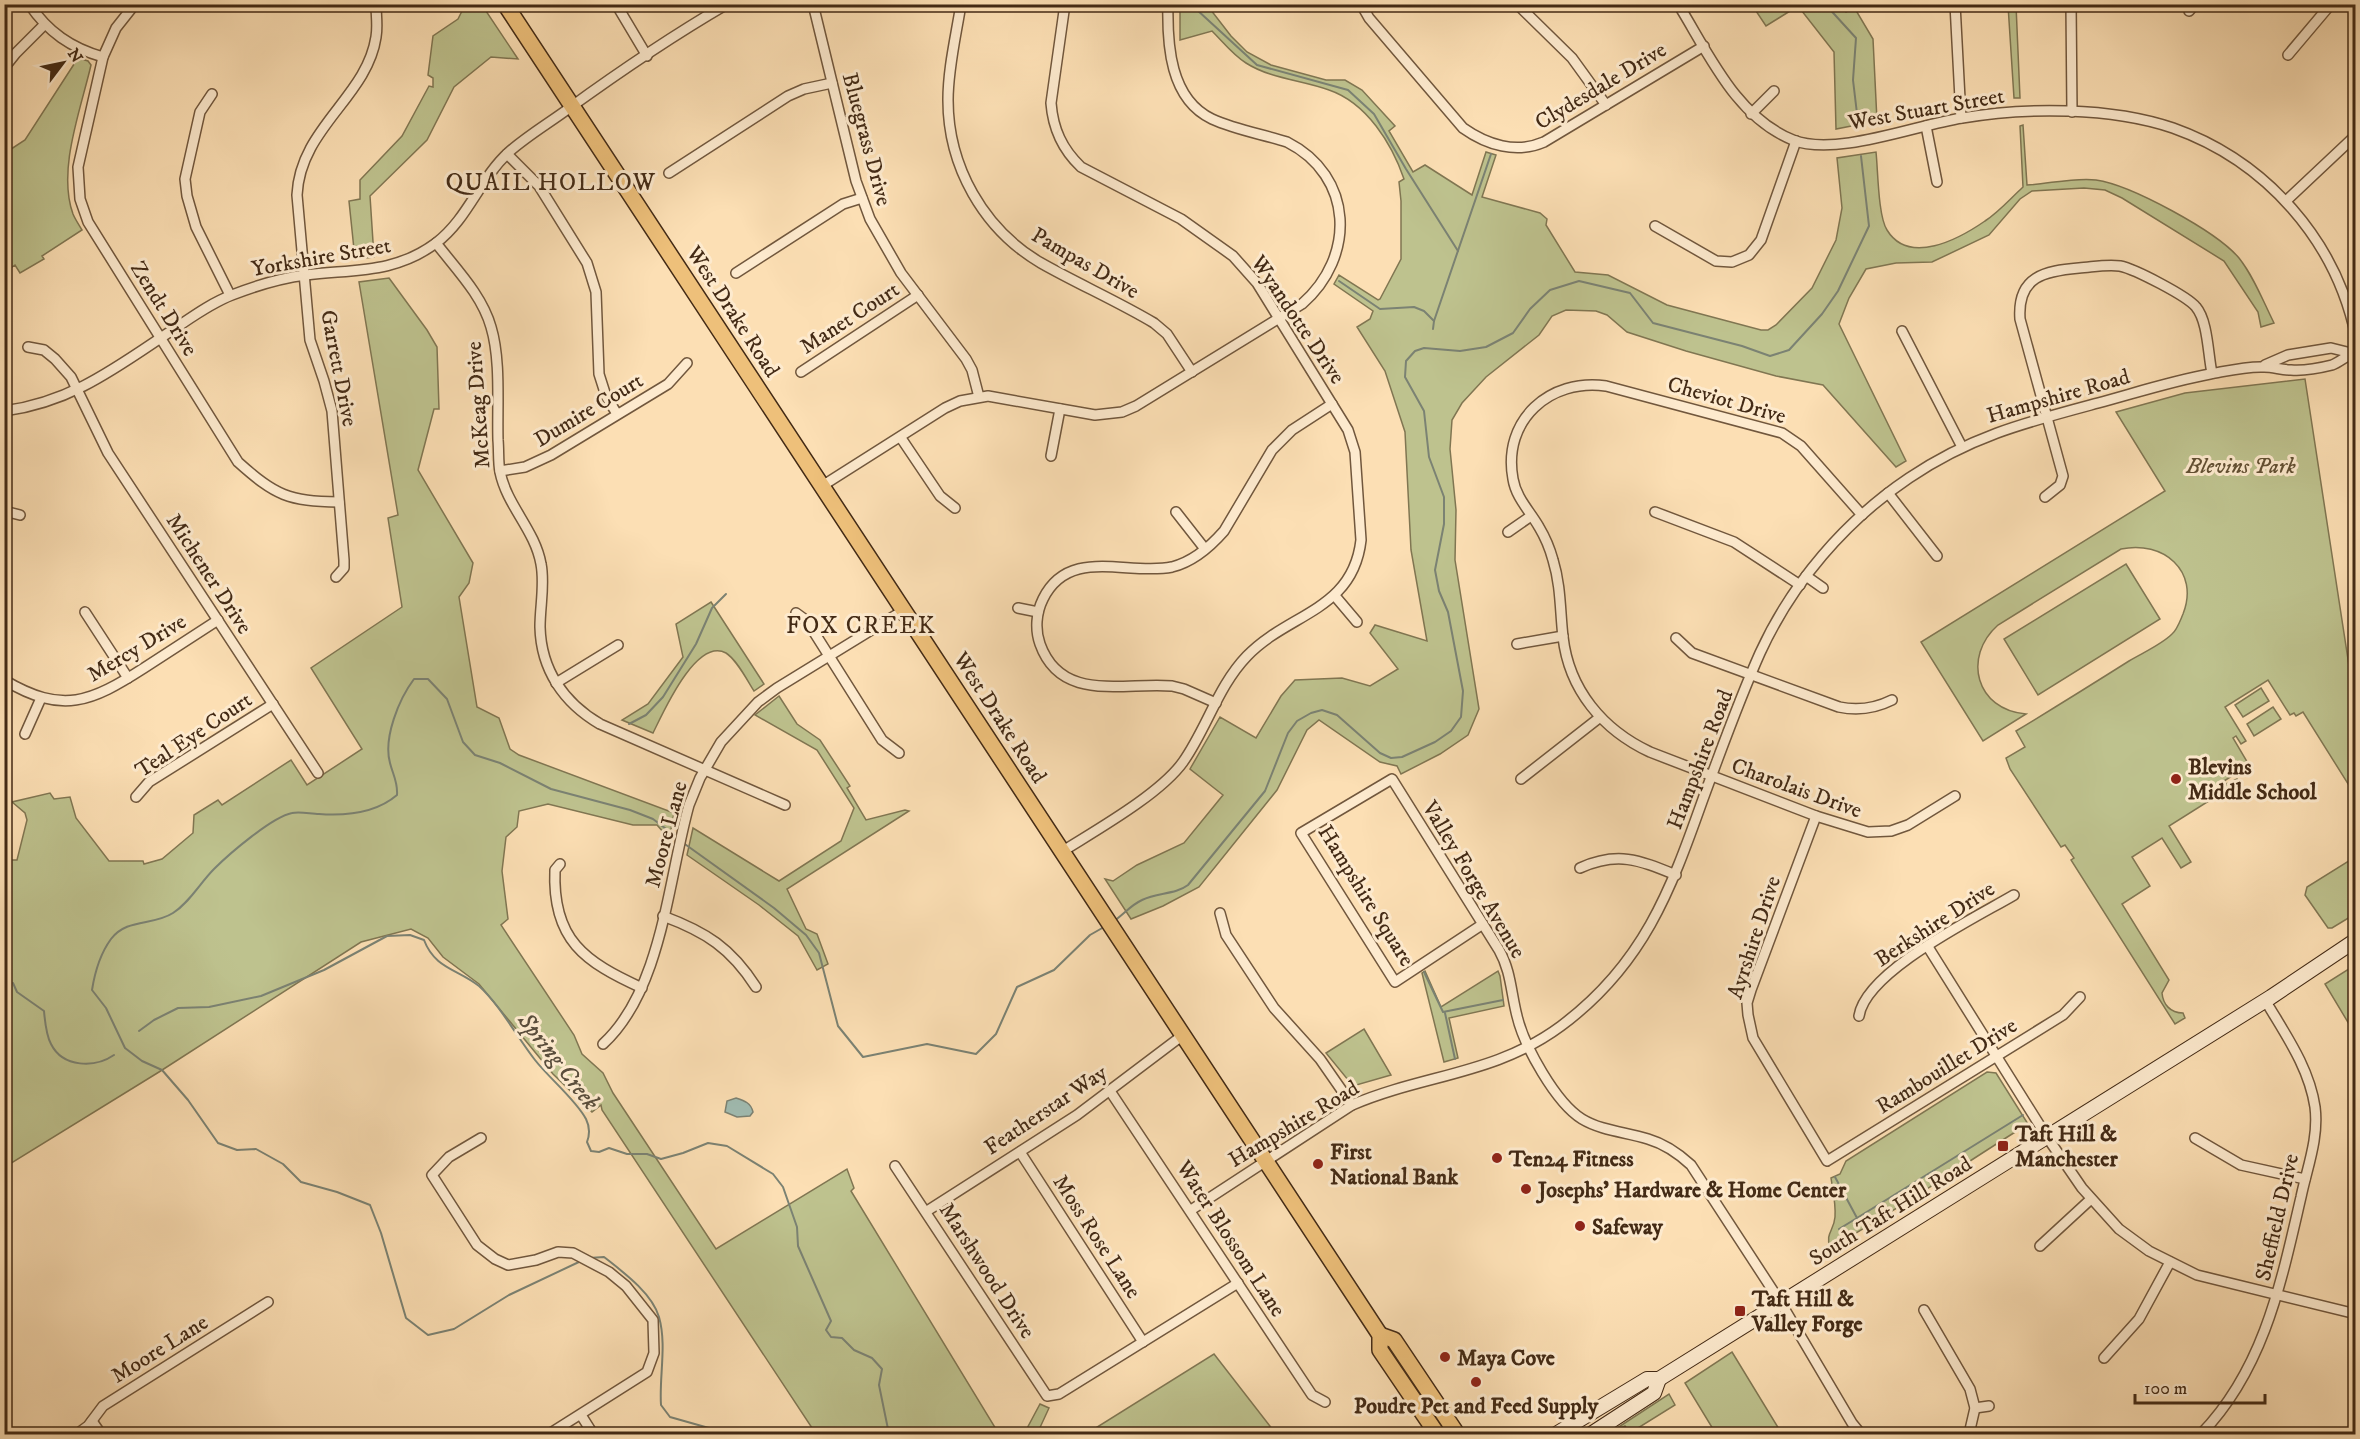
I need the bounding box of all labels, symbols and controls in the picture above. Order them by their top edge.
north arrow [33,33,93,93]
street label: Clydesdale Drive [1530,37,1671,136]
text: N [63,45,87,66]
street label: Bluegrass Drive [836,70,897,209]
street label: West Stuart Street [1845,82,2006,137]
district label: QUAIL HOLLOW [445,168,657,198]
street label: Pampas Drive [1026,222,1144,305]
street label: Yorkshire Street [250,232,393,283]
street label: West Drake Road [680,240,785,383]
street label: Wyandotte Drive [1244,250,1351,389]
street label: Zendt Drive [124,257,203,361]
street label: Manet Court [795,276,905,360]
street label: Garrett Drive [314,308,363,429]
street label: McKeag Drive [461,340,496,469]
street label: Hampshire Road [1984,363,2133,430]
street label: Dumire Court [529,367,648,453]
street label: Cheviot Drive [1664,371,1789,430]
park label: Blevins Park [2185,453,2297,480]
street label: Michener Drive [160,508,258,639]
street label: Mercy Drive [82,608,191,688]
district label: FOX CREEK [786,611,936,641]
street label: West Drake Road [947,646,1052,789]
street label: Teal Eye Court [130,686,257,784]
street label: Hampshire Road [1661,686,1739,833]
street label: Charolais Drive [1728,752,1865,825]
place label: Blevins Middle School [2188,754,2317,806]
marker: Blevins Middle School [2169,772,2183,786]
street label: Moore Lane [639,778,694,890]
street label: Valley Forge Avenue [1416,795,1531,963]
street label: Hampshire Square [1311,820,1420,971]
street label: Ayrshire Drive [1722,873,1787,1002]
street label: Berkshire Drive [1870,875,2000,973]
water label: Spring Creek [510,1006,606,1116]
street label: Rambouillet Drive [1871,1012,2022,1120]
street label: Featherstar Way [979,1059,1113,1161]
street label: Hampshire Road [1224,1075,1364,1174]
place label: Taft Hill & Manchester [2014,1121,2118,1173]
place label: First National Bank [1330,1139,1459,1191]
marker: Taft Hill & Manchester [1996,1139,2010,1153]
place label: Ten24 Fitness [1508,1146,1634,1173]
street label: South Taft Hill Road [1805,1150,1977,1272]
marker: Ten24 Fitness [1490,1151,1504,1165]
street label: Sheffield Drive [2250,1151,2305,1284]
street label: Water Blossom Lane [1170,1155,1291,1322]
marker: First National Bank [1311,1157,1325,1171]
street label: Moss Rose Lane [1047,1170,1147,1304]
place label: Josephs' Hardware & Home Center [1535,1177,1847,1204]
marker: Josephs' Hardware & Home Center [1519,1182,1533,1196]
street label: Marshwood Drive [933,1198,1041,1344]
place label: Safeway [1592,1214,1663,1241]
marker: Safeway [1573,1219,1587,1233]
place label: Taft Hill & Valley Forge [1751,1286,1863,1338]
marker: Taft Hill & Valley Forge [1733,1304,1747,1318]
street label: Moore Lane [106,1309,213,1390]
place label: Maya Cove [1457,1345,1555,1372]
marker: Maya Cove [1438,1350,1452,1364]
scale bar [2135,1367,2266,1405]
marker: Poudre Pet and Feed Supply [1469,1375,1483,1389]
text: 100 m [2144,1378,2187,1400]
place label: Poudre Pet and Feed Supply [1354,1393,1599,1420]

